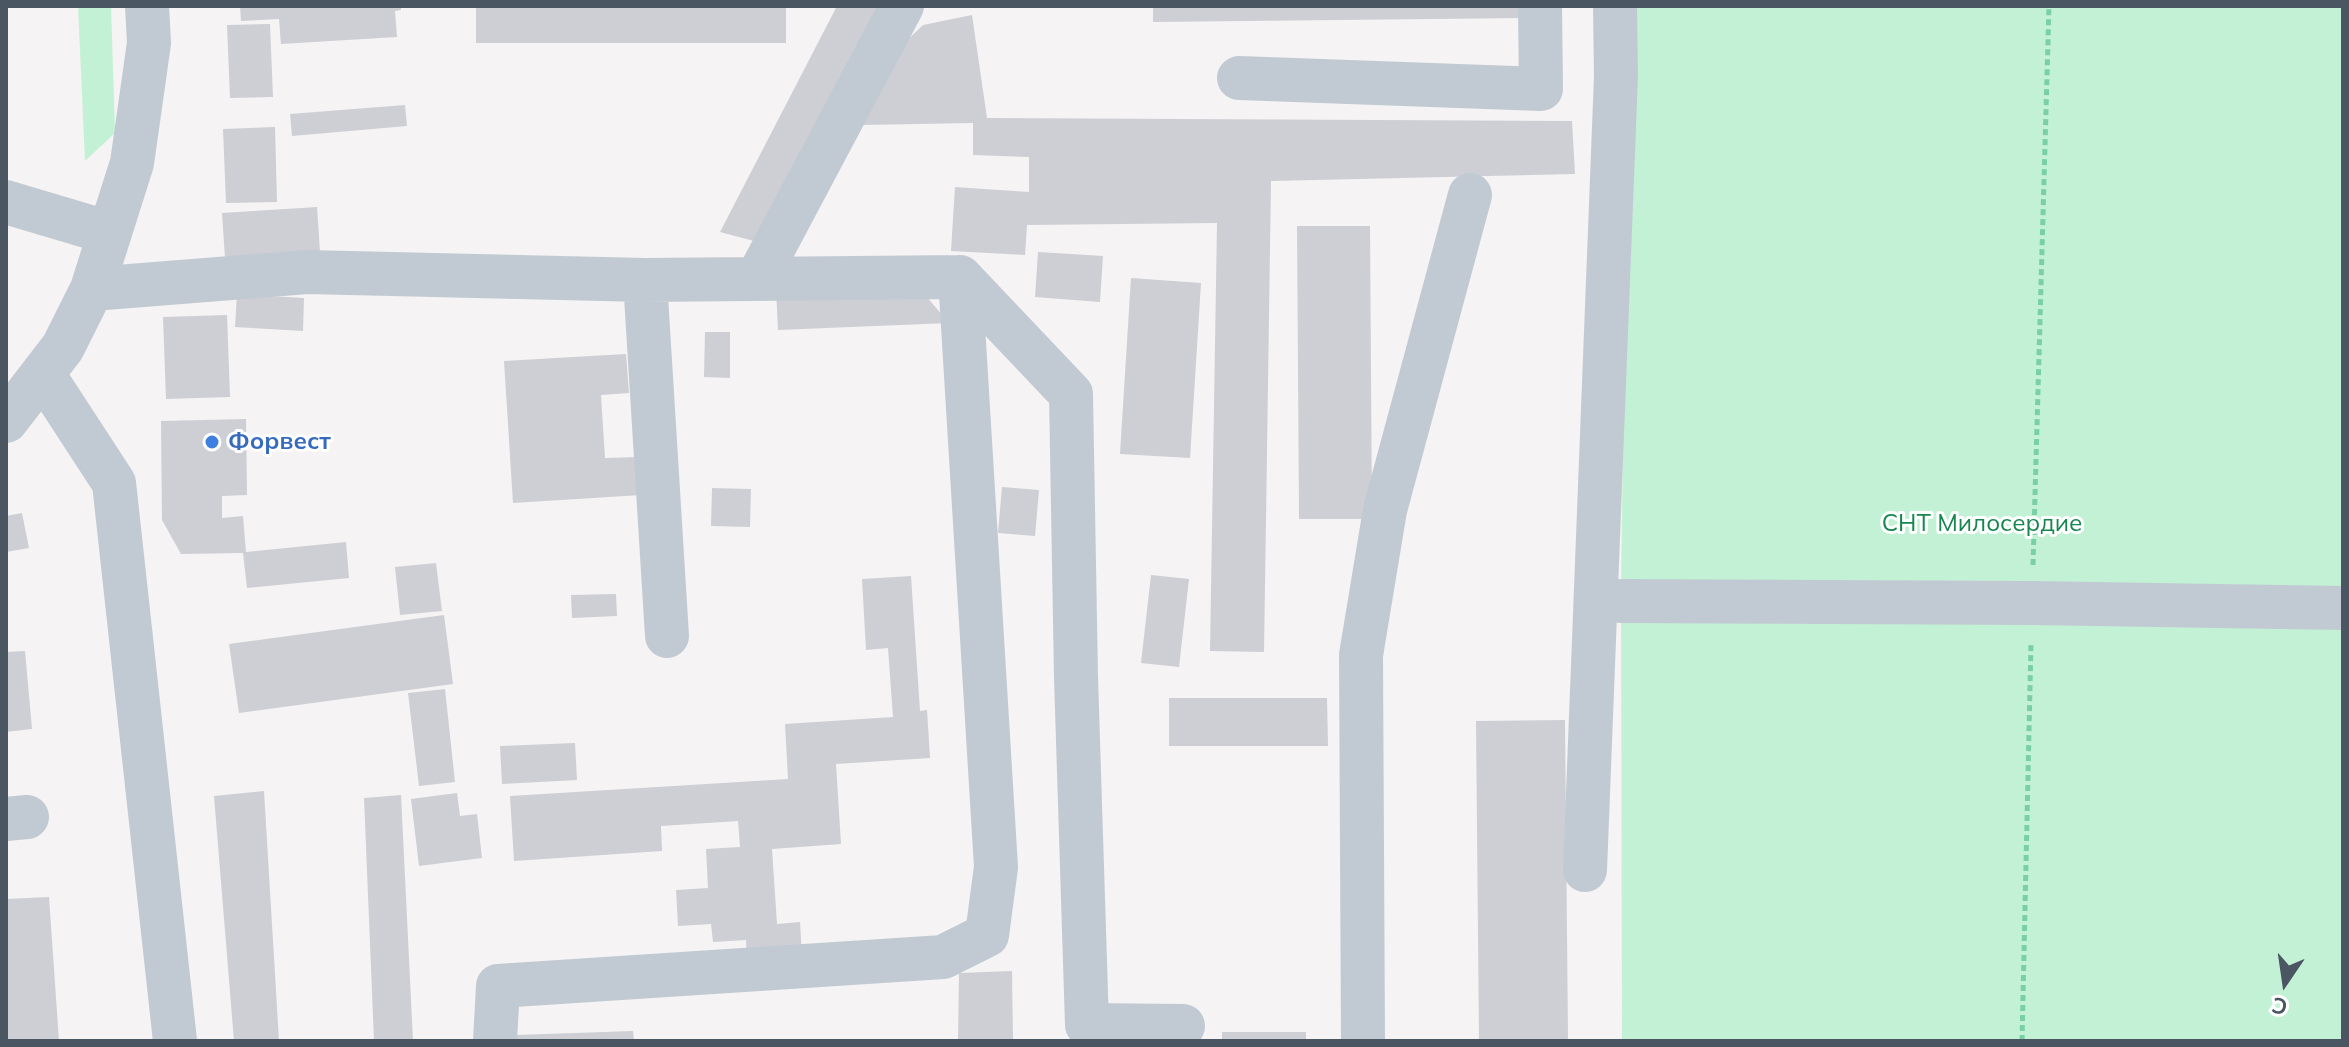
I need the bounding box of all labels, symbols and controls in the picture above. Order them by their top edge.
place label: Форвест [228,428,331,456]
marker: Форвест [203,433,221,451]
park label: СНТ Милосердие [1882,510,2082,538]
north arrow [2245,943,2325,1023]
text: С [2269,991,2290,1022]

